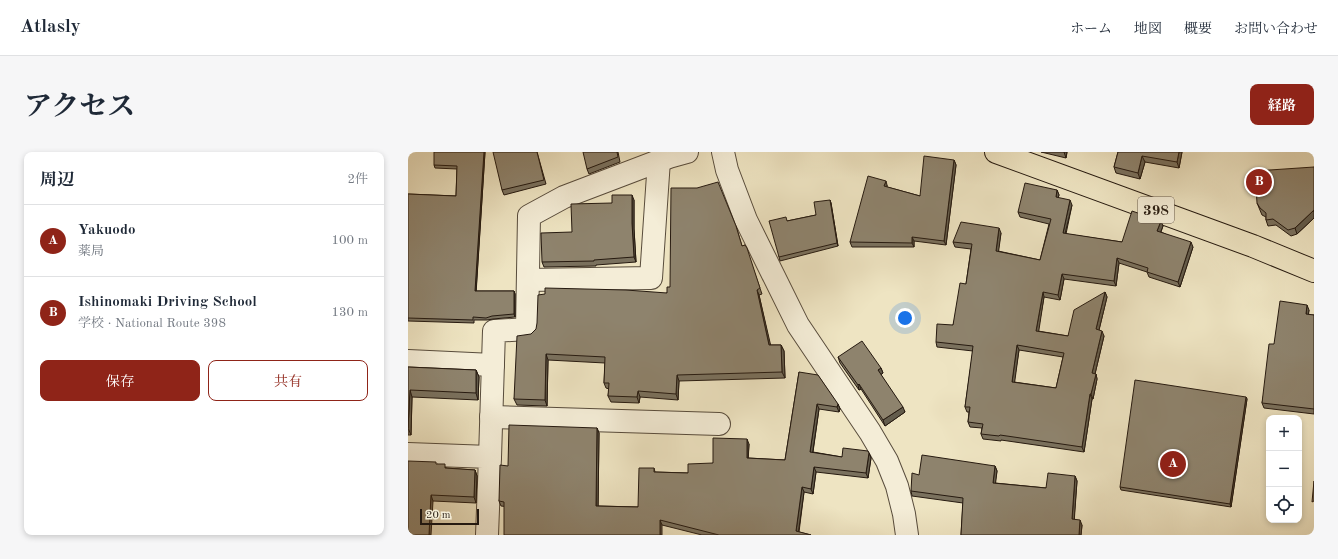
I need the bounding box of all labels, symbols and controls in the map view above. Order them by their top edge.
text: Atlasly [20,18,81,37]
text: ホーム [1070,22,1112,36]
text: 地図 [1134,22,1162,36]
text: 概要 [1184,22,1212,36]
text: お問い合わせ [1234,22,1318,36]
button: 経路 [1250,84,1314,125]
text: アクセス [24,94,135,122]
pin: B [1246,167,1272,197]
text: 周辺 [40,172,74,189]
text: 2件 [347,173,368,186]
road number: 398 [1138,197,1174,223]
text: Yakuodo [78,223,136,238]
text: A [48,234,58,247]
text: 100 m [331,234,368,247]
text: 薬局 [78,245,104,258]
text: Ishinomaki Driving School [78,295,257,310]
text: B [48,306,58,319]
text: 130 m [331,306,368,319]
your location [895,308,915,328]
text: 学校 · National Route 398 [78,317,226,330]
button: 保存 [40,360,200,401]
button: 共有 [208,360,368,401]
map controls [1266,415,1302,523]
button: + [1266,415,1302,451]
pin: A [1160,449,1186,479]
button: − [1266,451,1302,487]
button: locate [1266,487,1302,523]
scale bar [420,507,479,526]
text: 20 m [426,510,451,521]

